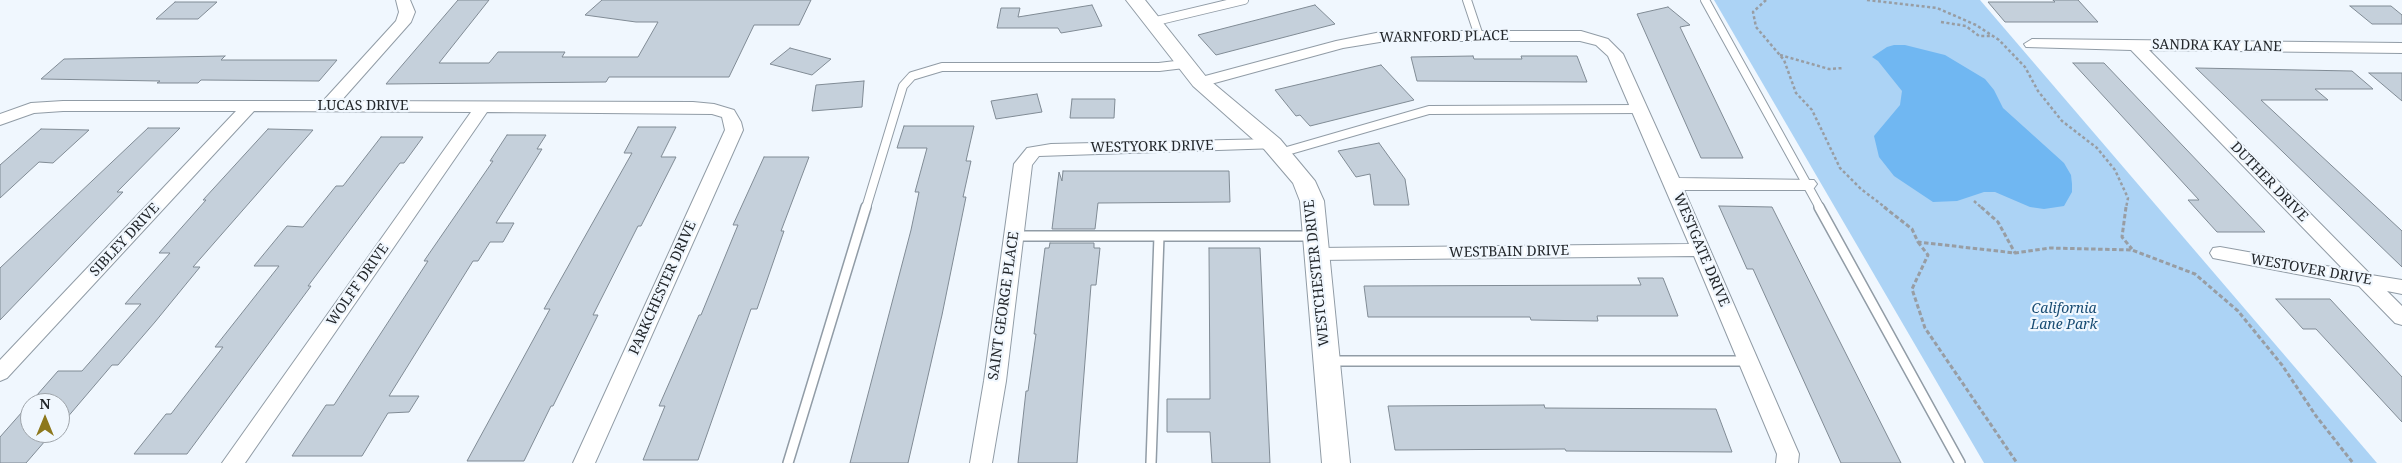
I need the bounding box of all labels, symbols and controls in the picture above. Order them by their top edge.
street label: WARNFORD PLACE [1379,27,1509,47]
street label: SANDRA KAY LANE [2152,36,2282,56]
street label: LUCAS DRIVE [317,98,409,114]
street label: WESTYORK DRIVE [1090,138,1214,156]
street label: DUTHER DRIVE [2227,139,2311,225]
street label: WESTGATE DRIVE [1669,191,1733,309]
street label: WESTCHESTER DRIVE [1301,199,1333,347]
street label: SIBLEY DRIVE [87,200,163,280]
street label: PARKCHESTER DRIVE [626,218,700,358]
street label: SAINT GEORGE PLACE [985,231,1023,381]
street label: WOLFF DRIVE [323,241,393,329]
street label: WESTBAIN DRIVE [1449,243,1569,261]
street label: WESTOVER DRIVE [2249,251,2373,289]
park label: California Lane Park [2030,301,2098,334]
north arrow [20,393,70,443]
text: N [39,394,51,413]

